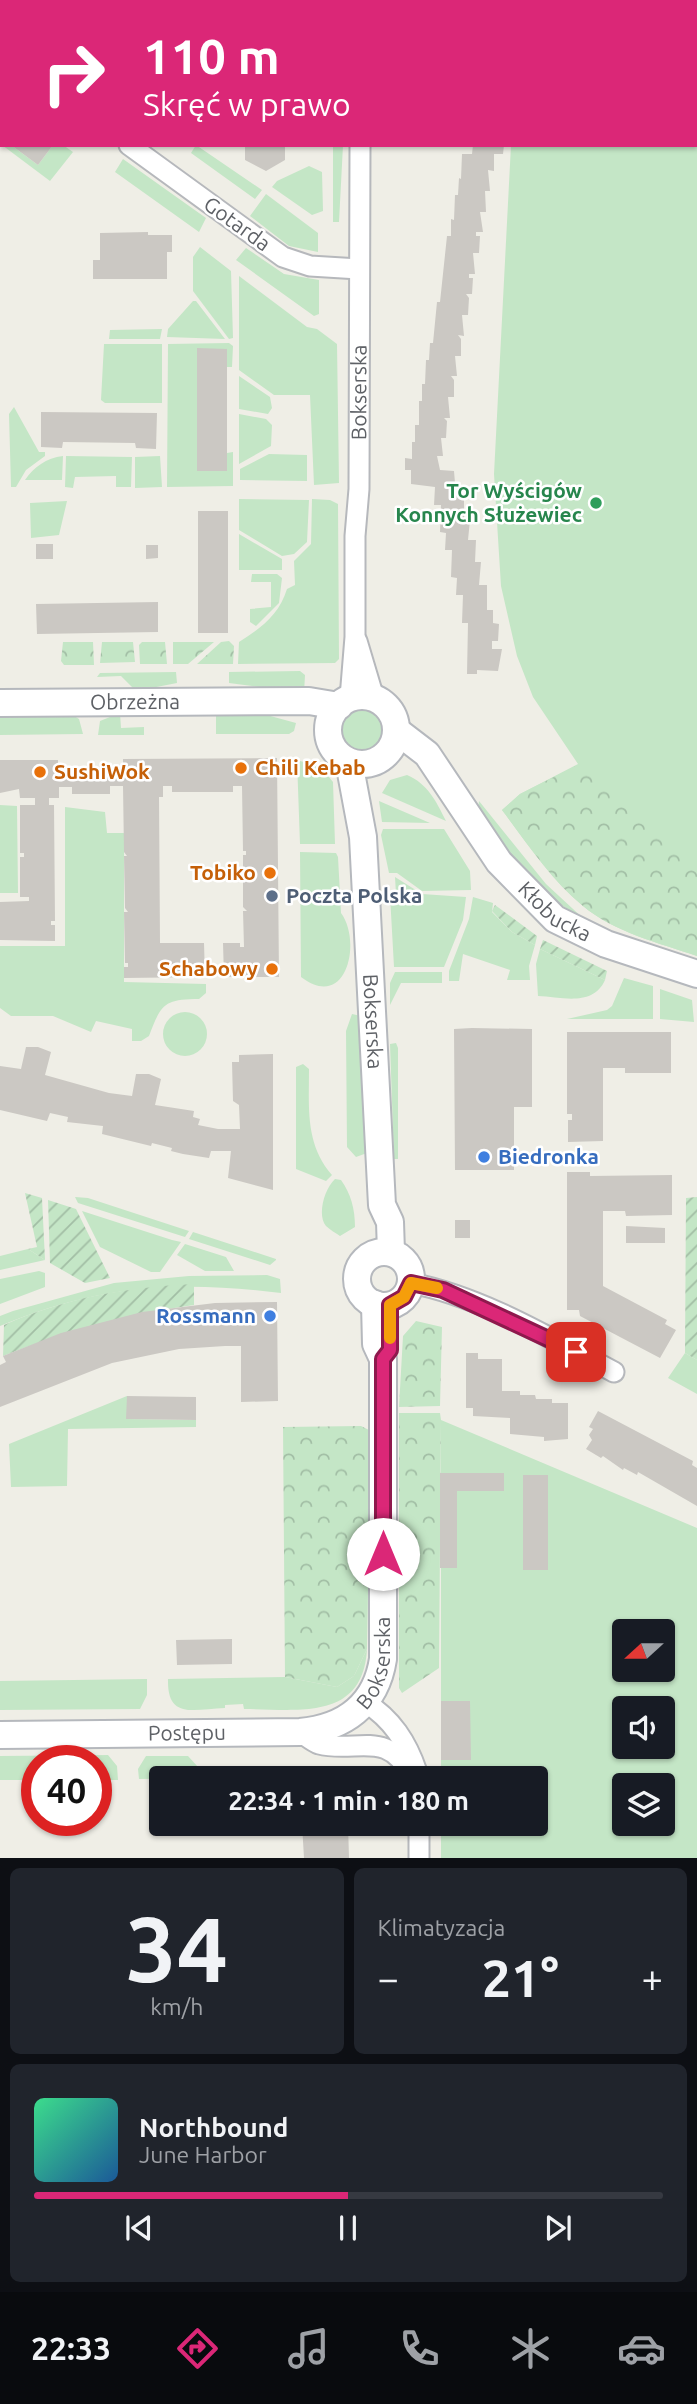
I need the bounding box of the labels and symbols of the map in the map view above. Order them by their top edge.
street label: Gotarda [200,191,275,255]
street label: Bokserska [346,345,370,440]
place label: Tor Wyścigów Konnych Służewiec [395,478,583,526]
marker: Tor Wyścigów Konnych Służewiec [588,495,604,511]
street label: Obrzeżna [90,689,180,713]
place label: Chili Kebab [255,755,366,779]
place label: SushiWok [54,759,150,783]
marker: Chili Kebab [233,760,249,776]
marker: SushiWok [32,764,48,780]
place label: Tobiko [190,860,256,884]
marker: Tobiko [262,865,278,881]
street label: Kłobucka [514,876,595,946]
place label: Poczta Polska [286,883,422,907]
marker: Poczta Polska [264,888,280,904]
place label: Schabowy [159,956,258,980]
marker: Schabowy [264,961,280,977]
street label: Bokserska [359,973,388,1070]
place label: Biedronka [498,1144,599,1168]
marker: Biedronka [476,1149,492,1165]
place label: Rossmann [156,1303,256,1327]
marker: Rossmann [262,1308,278,1324]
pin [546,1322,606,1382]
position arrow [346,1517,420,1591]
street label: Bokserska [351,1617,394,1713]
north arrow [612,1619,676,1682]
street label: Postępu [148,1720,226,1745]
speed limit sign: 40 [21,1745,112,1836]

